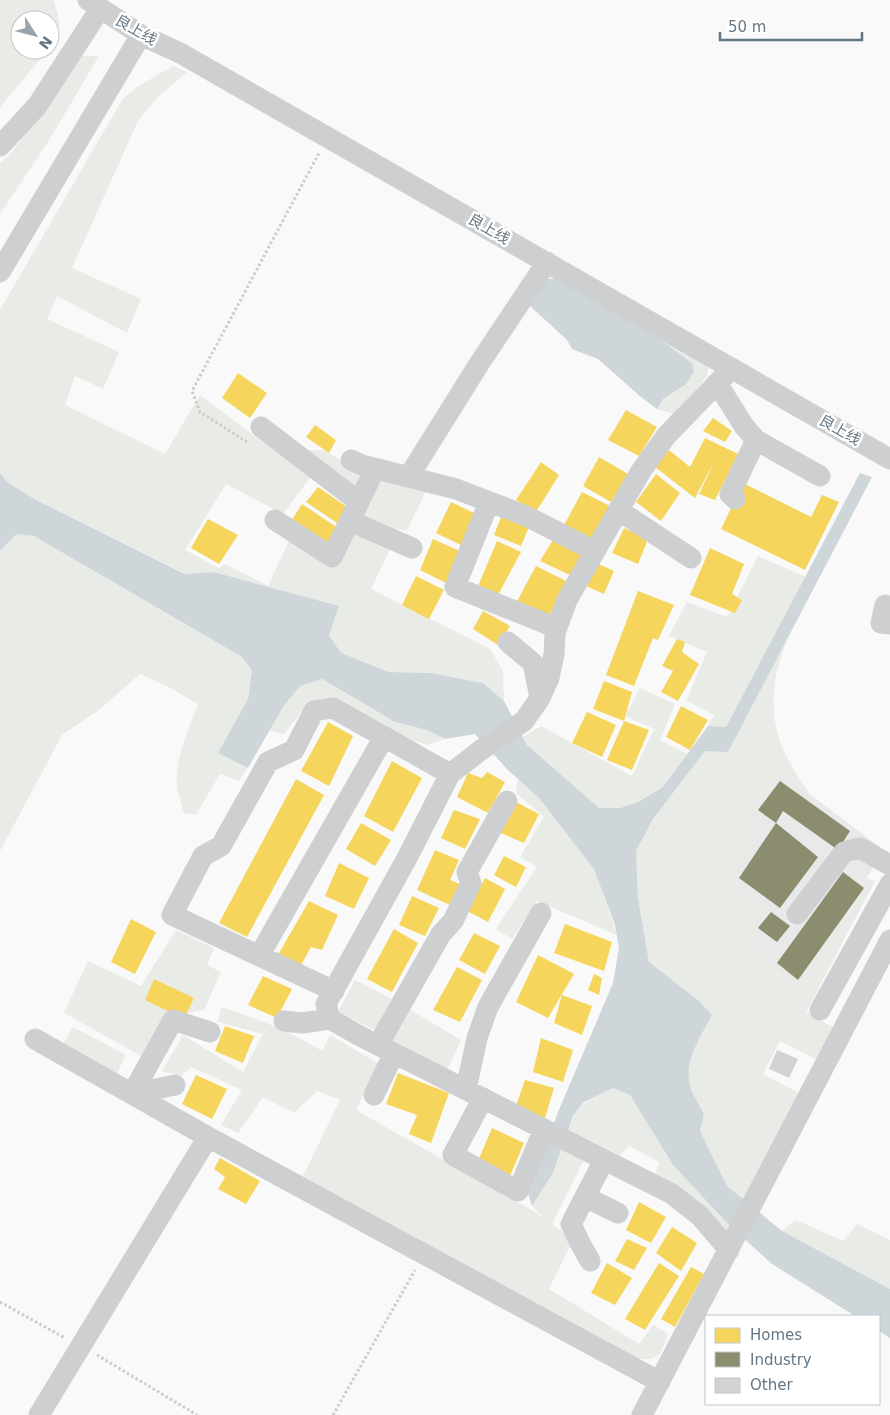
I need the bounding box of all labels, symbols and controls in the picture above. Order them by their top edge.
north arrow [10,10,60,60]
scale bar [720,10,862,42]
street label: 良上线 [112,11,160,49]
text: 50 m [728,18,766,36]
text: N [36,33,55,52]
street label: 良上线 [465,210,513,248]
street label: 良上线 [816,411,864,449]
legend [705,1315,880,1405]
text: Homes [750,1326,802,1344]
text: Industry [750,1351,812,1369]
text: Other [750,1376,793,1394]

